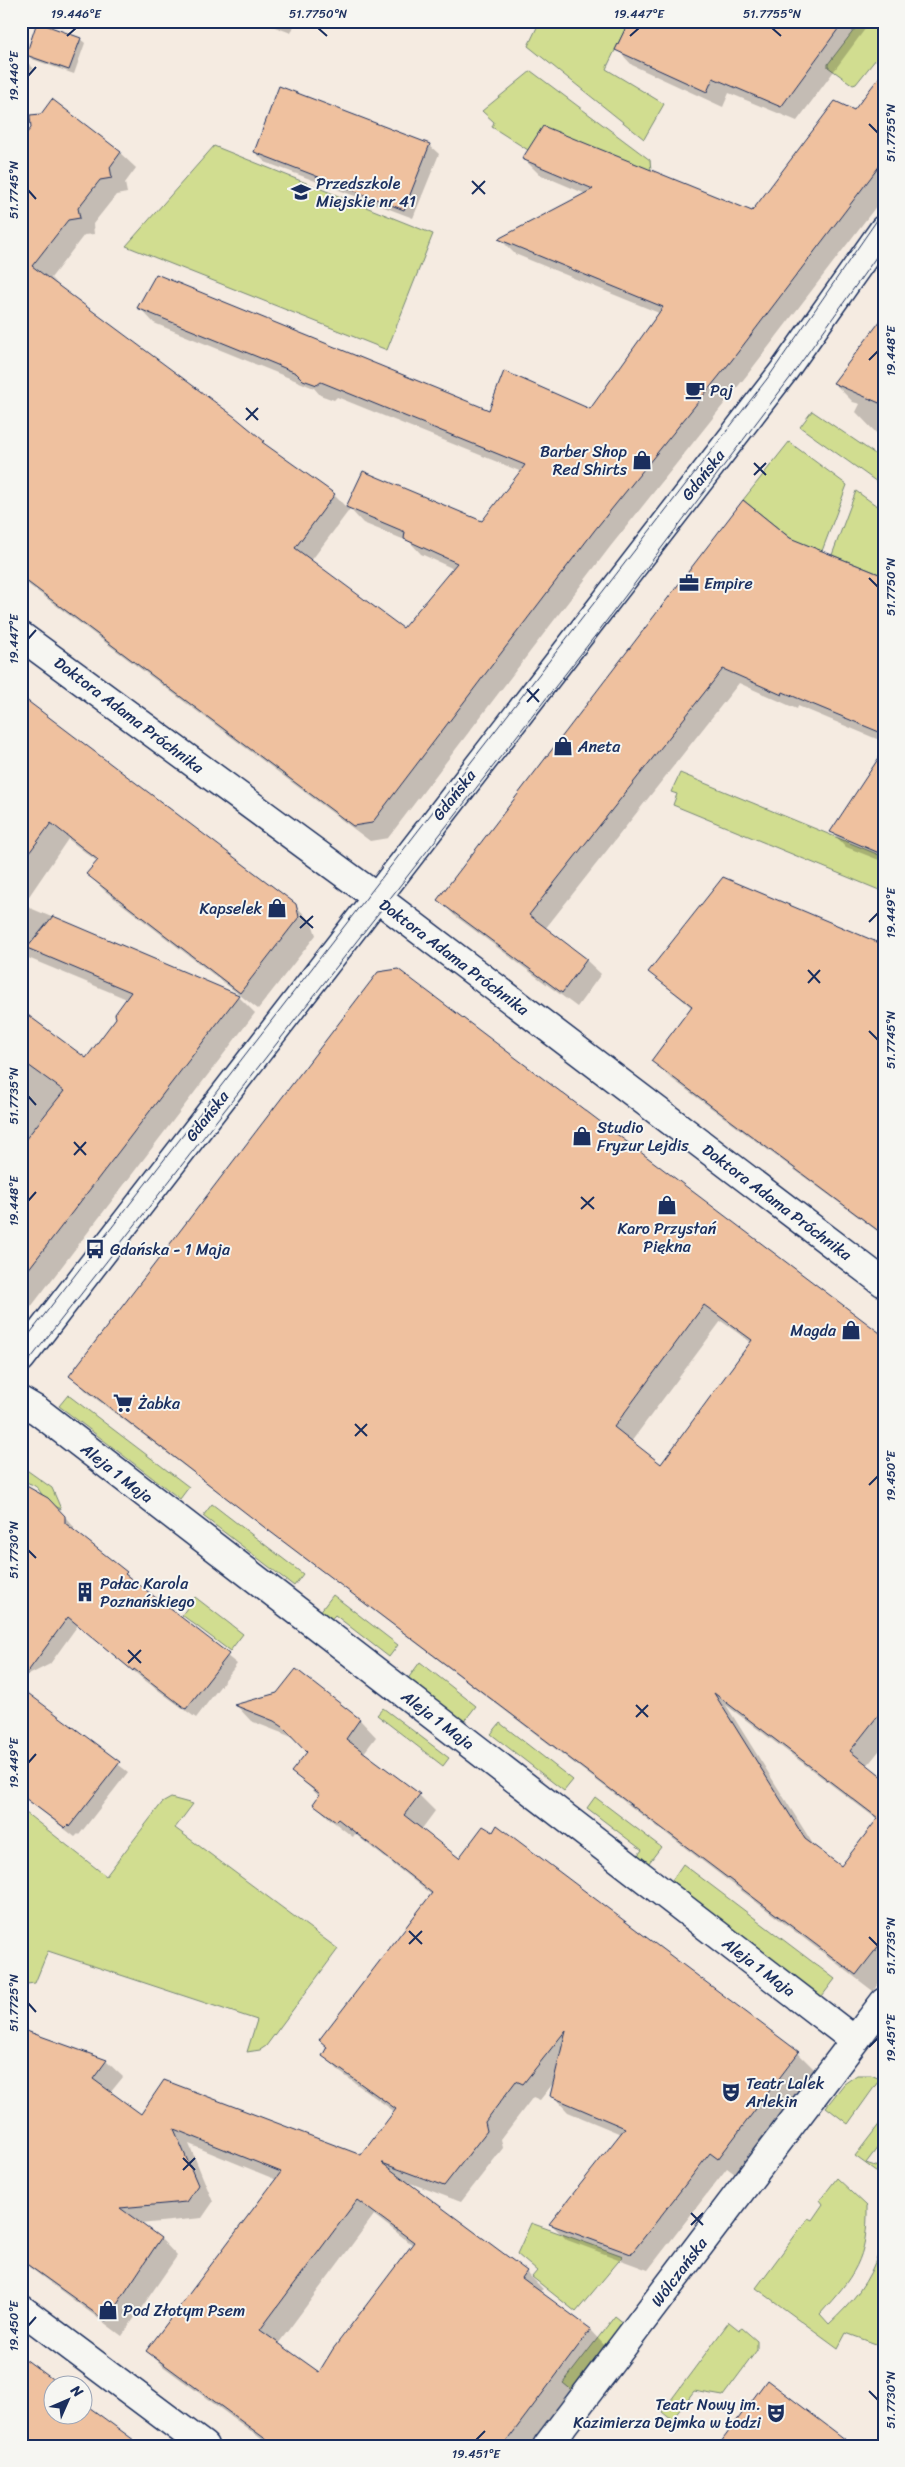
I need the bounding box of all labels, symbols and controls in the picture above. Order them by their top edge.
text: 19.446°E [51,3,102,25]
text: 51.7750°N [289,3,348,25]
text: 19.447°E [614,3,665,25]
text: 51.7755°N [743,3,802,25]
text: 19.446°E [3,50,25,101]
text: 51.7755°N [880,103,902,162]
text: 51.7745°N [3,160,25,219]
place label: Przedszkole Miejskie nr 41 [316,169,416,216]
school or university icon: Przedszkole Miejskie nr 41 [290,181,312,203]
text: 19.448°E [880,325,902,376]
place label: Paj [710,376,734,405]
cafe icon: Paj [684,379,706,401]
place label: Barber Shop Red Shirts [540,437,628,484]
street label: Gdańska [673,442,733,507]
shop icon: Barber Shop Red Shirts [631,449,653,471]
text: 51.7750°N [880,557,902,616]
place label: Empire [704,569,753,598]
office icon: Empire [678,572,700,594]
text: 19.447°E [3,613,25,664]
street label: Doktora Adama Próchnika [48,649,211,782]
place label: Aneta [577,732,621,761]
shop icon: Aneta [552,735,574,757]
street label: Gdańska [424,762,484,827]
text: 19.449°E [880,887,902,938]
street label: Doktora Adama Próchnika [373,891,536,1024]
place label: Kapselek [199,894,263,923]
shop icon: Kapselek [266,897,288,919]
text: 51.7745°N [880,1010,902,1069]
text: 51.7735°N [3,1067,25,1125]
street label: Gdańska [177,1083,237,1148]
place label: Studio Fryzur Lejdis [597,1113,689,1160]
shop icon: Studio Fryzur Lejdis [571,1125,593,1147]
street label: Doktora Adama Próchnika [696,1136,859,1269]
text: 19.448°E [3,1175,25,1226]
shop icon: Karo Przystań Piękna [656,1194,678,1216]
place label: Karo Przystań Piękna [618,1214,717,1261]
place label: Gdańska - 1 Maja [110,1235,231,1264]
bus stop icon: Gdańska - 1 Maja [84,1238,106,1260]
place label: Magda [790,1316,837,1345]
shop icon: Magda [840,1319,862,1341]
place label: Żabka [138,1389,181,1418]
supermarket icon: Żabka [112,1392,134,1414]
street label: Aleja 1 Maja [73,1434,160,1511]
text: 19.450°E [880,1449,902,1501]
text: 51.7730°N [3,1521,25,1579]
place label: Pałac Karola Poznańskiego [100,1569,195,1616]
building icon: Pałac Karola Poznańskiego [74,1581,96,1603]
street label: Aleja 1 Maja [394,1682,481,1757]
text: 19.449°E [3,1737,25,1788]
text: 51.7735°N [880,1917,902,1975]
street label: Aleja 1 Maja [715,1929,802,2004]
text: 51.7725°N [3,1974,25,2032]
text: 19.451°E [880,2013,902,2062]
place label: Teatr Lalek Arlekin [745,2069,825,2116]
theatre icon: Teatr Lalek Arlekin [720,2081,742,2103]
street label: Wólczańska [643,2230,716,2313]
place label: Pod Złotym Psem [123,2296,245,2325]
text: 19.450°E [3,2299,25,2351]
shop icon: Pod Złotym Psem [97,2299,119,2321]
text: 51.7730°N [880,2371,902,2429]
north arrow [42,2374,92,2424]
text: N [64,2378,89,2404]
place label: Teatr Nowy im. Kazimierza Dejmka w Łodzi [573,2390,762,2437]
theatre icon: Teatr Nowy im. Kazimierza Dejmka w Łodzi [765,2402,787,2424]
text: 19.451°E [452,2443,501,2465]

